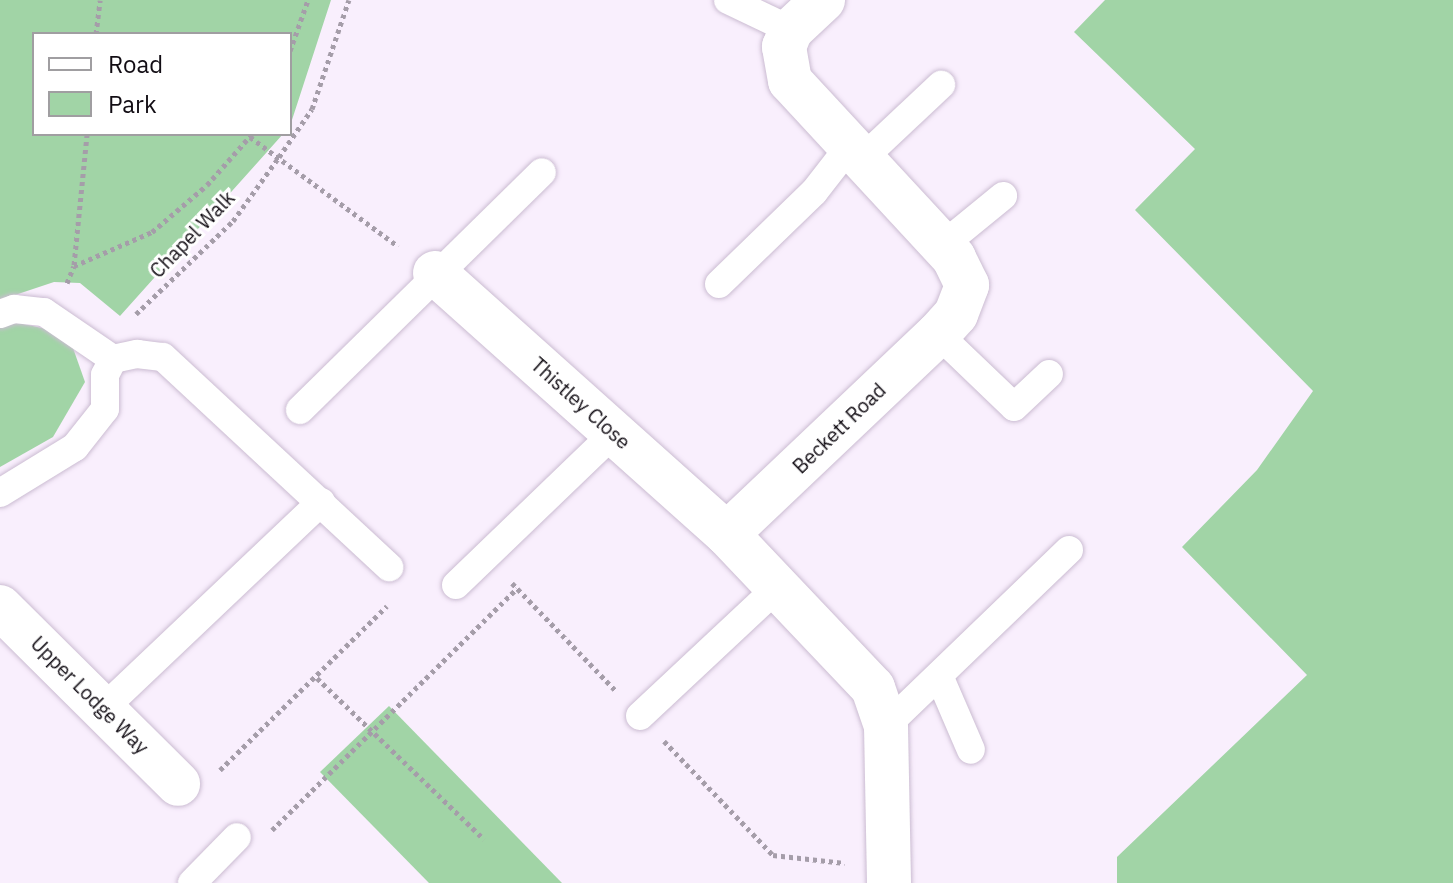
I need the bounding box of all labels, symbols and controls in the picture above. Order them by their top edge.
legend [32,32,292,136]
text: Road [108,48,163,80]
text: Park [108,88,157,120]
street label: Chapel Walk [145,186,239,282]
street label: Thistley Close [526,352,636,454]
street label: Beckett Road [788,378,890,478]
street label: Upper Lodge Way [26,631,154,759]

